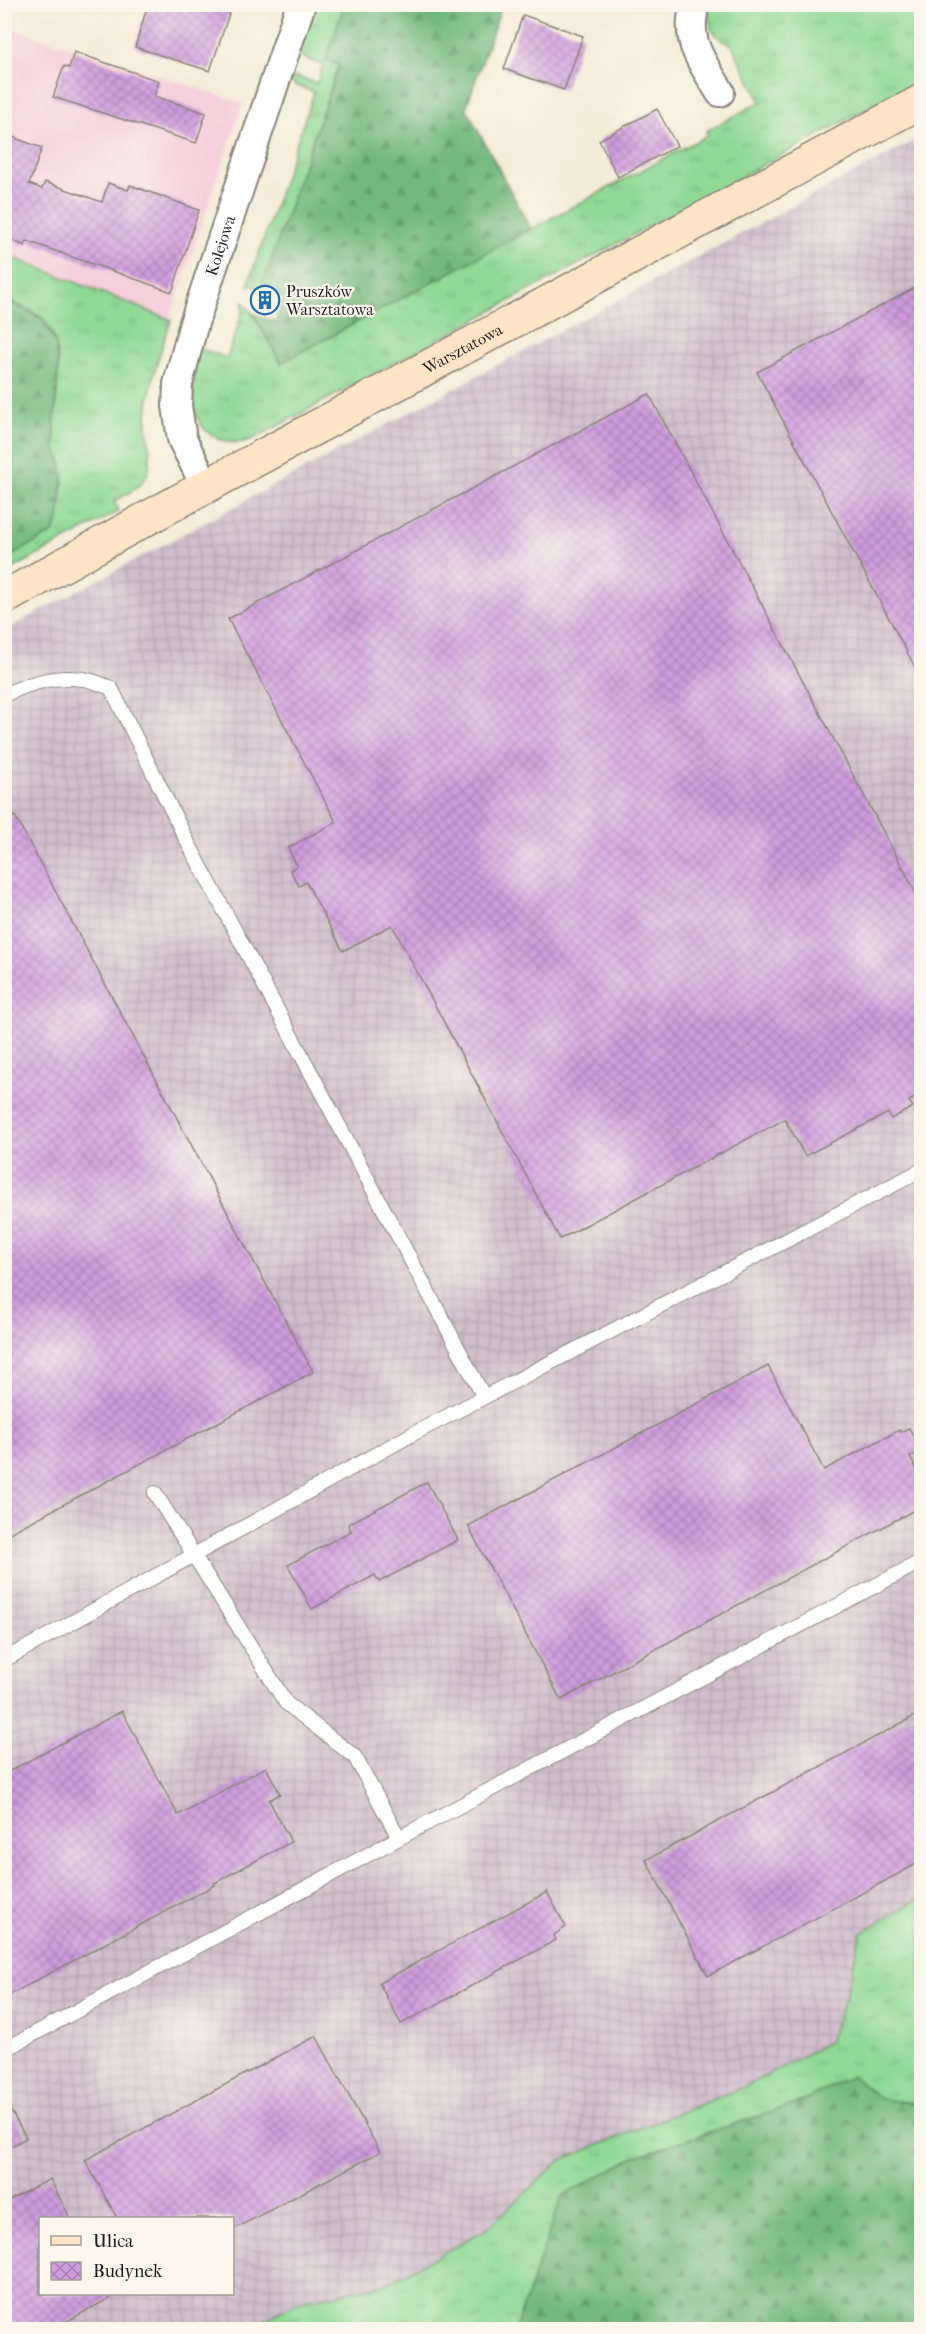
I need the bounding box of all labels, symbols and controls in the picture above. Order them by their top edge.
street label: Kolejowa [201,212,239,278]
place label: Pruszków Warsztatowa [285,282,374,319]
building icon: Pruszków Warsztatowa [249,284,281,316]
street label: Warsztatowa [419,319,506,378]
legend [39,2217,234,2295]
text: Ulica [93,2231,134,2252]
text: Budynek [93,2261,163,2282]

